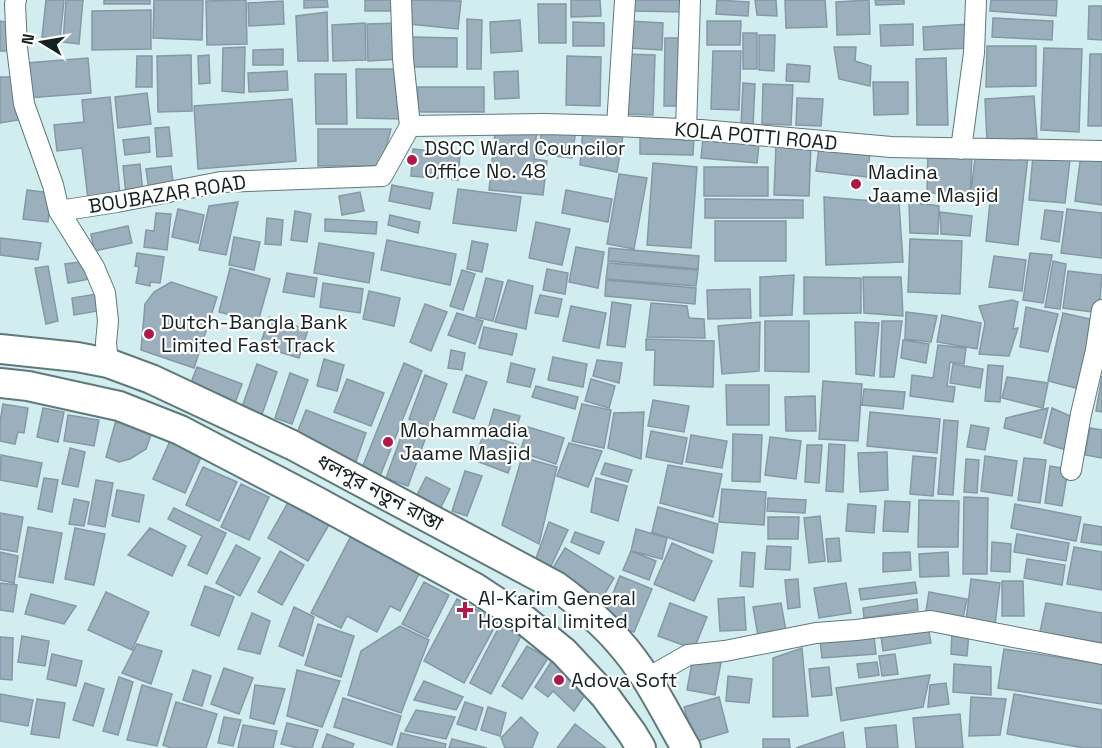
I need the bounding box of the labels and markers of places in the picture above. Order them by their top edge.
place label: DSCC Ward Councilor Office No. 48 [424,135,626,184]
marker: DSCC Ward Councilor Office No. 48 [405,153,419,167]
place label: Madina Jaame Masjid [868,159,999,208]
marker: Madina Jaame Masjid [849,177,863,191]
place label: Dutch-Bangla Bank Limited Fast Track [161,309,348,358]
marker: Dutch-Bangla Bank Limited Fast Track [142,327,156,341]
place label: Mohammadia Jaame Masjid [400,417,531,466]
marker: Mohammadia Jaame Masjid [381,435,395,449]
place label: Al-Karim General Hospital limited [478,585,636,634]
marker: Al-Karim General Hospital limited [456,601,474,619]
place label: Adova Soft [571,667,677,693]
marker: Adova Soft [552,673,566,687]

